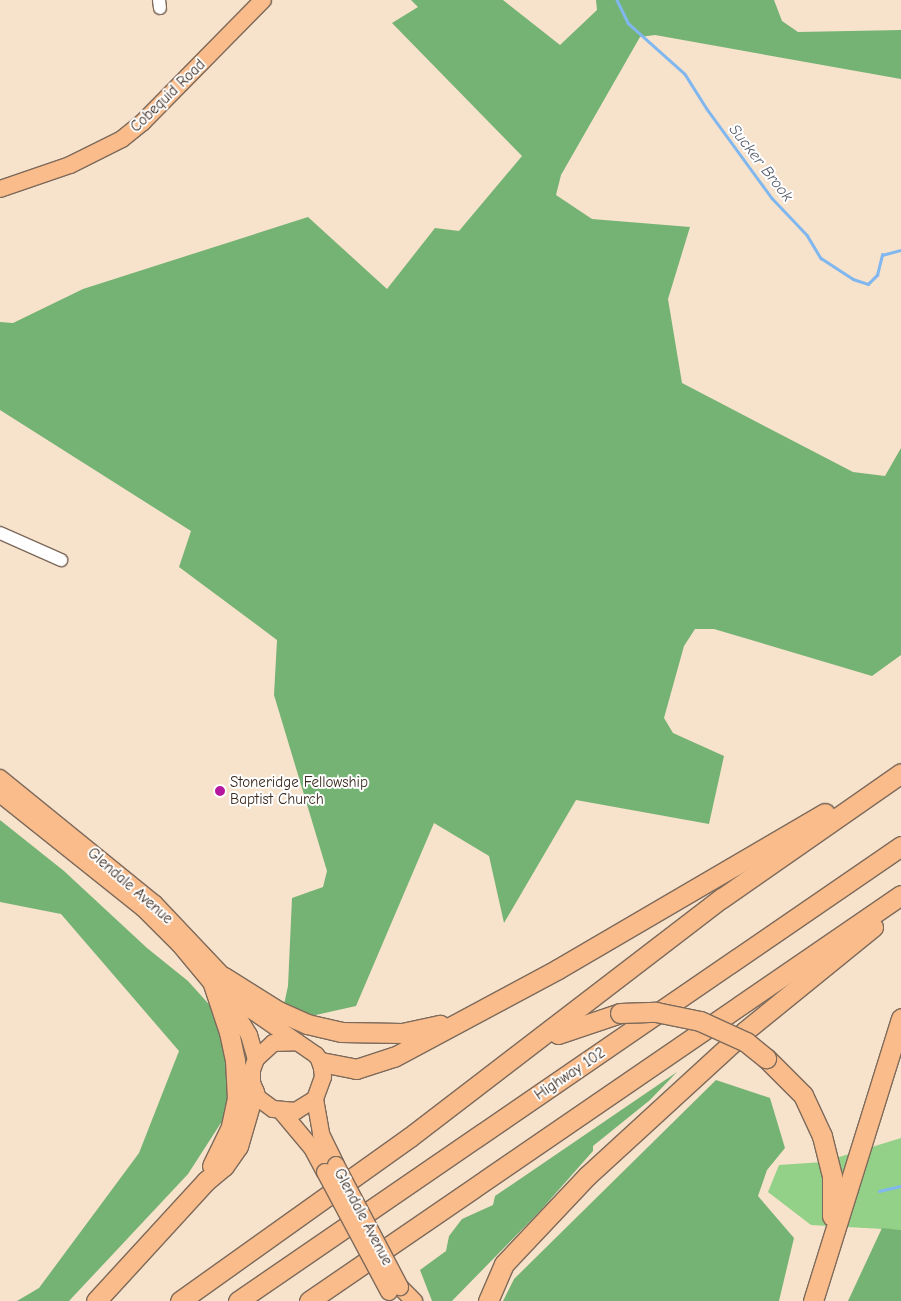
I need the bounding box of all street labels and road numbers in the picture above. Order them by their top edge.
street label: Cobequid Road [127,56,209,136]
street label: Glendale Avenue [84,844,176,928]
street label: Highway 102 [531,1044,609,1104]
street label: Glendale Avenue [330,1166,396,1268]

